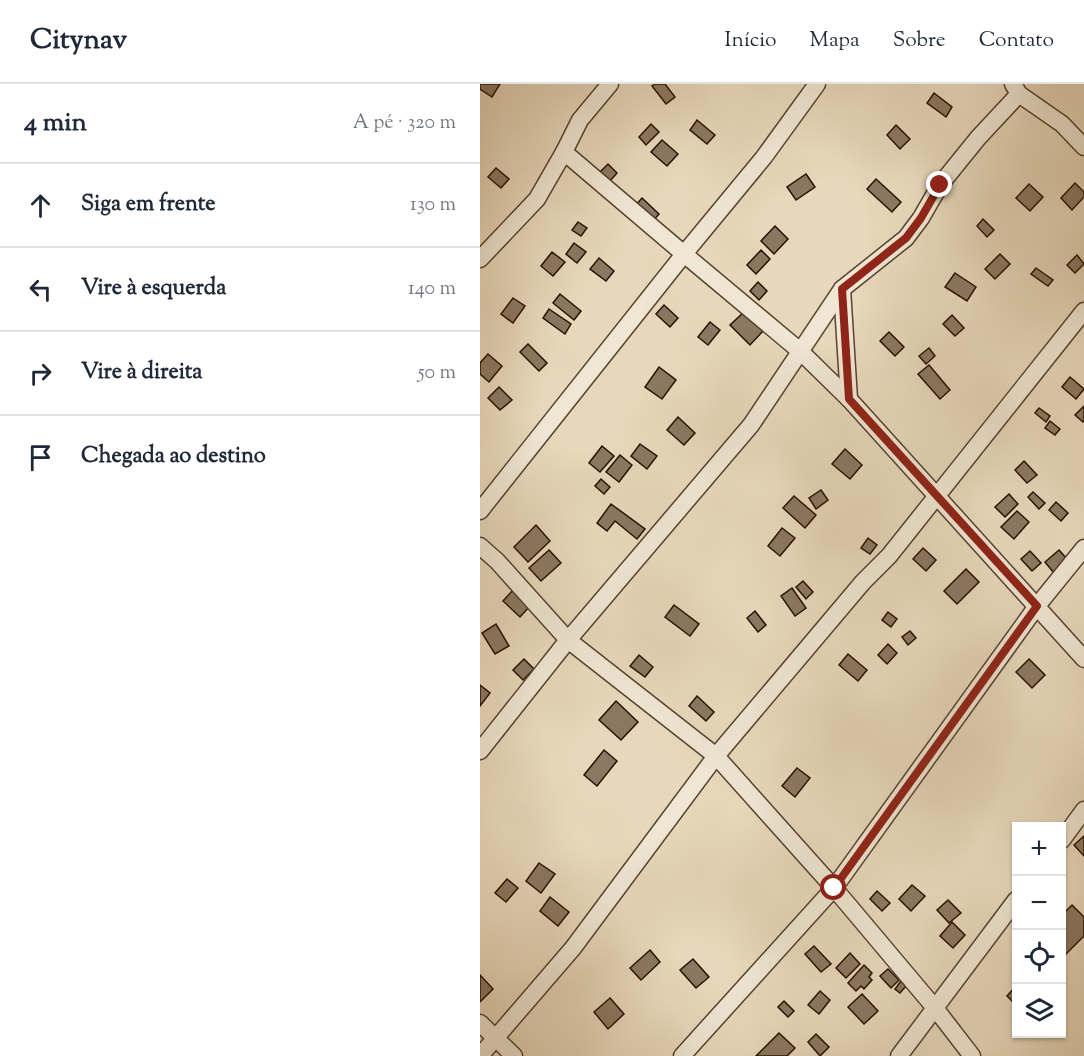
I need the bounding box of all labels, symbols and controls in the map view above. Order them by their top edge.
text: Citynav [30,21,127,61]
text: Início [725,26,777,56]
text: Mapa [810,26,860,56]
text: Sobre [893,26,946,56]
text: Contato [979,26,1054,56]
text: 4 min [24,105,87,142]
text: A pé · 320 m [353,109,456,138]
route end [926,171,952,197]
icon: ahead [24,189,57,222]
text: Siga em frente [81,189,216,221]
text: 130 m [410,191,456,220]
icon: left [24,273,57,306]
text: Vire à esquerda [81,273,226,305]
text: 140 m [408,275,456,304]
icon: right [24,357,57,390]
text: Vire à direita [81,357,203,389]
text: 50 m [418,359,456,388]
icon: arrive [24,441,57,474]
text: Chegada ao destino [81,441,266,473]
map controls [1012,822,1066,1038]
button: + [1012,822,1066,876]
route start [820,874,846,900]
button: − [1012,876,1066,930]
button: locate [1012,930,1066,984]
button: layers [1012,984,1066,1038]

